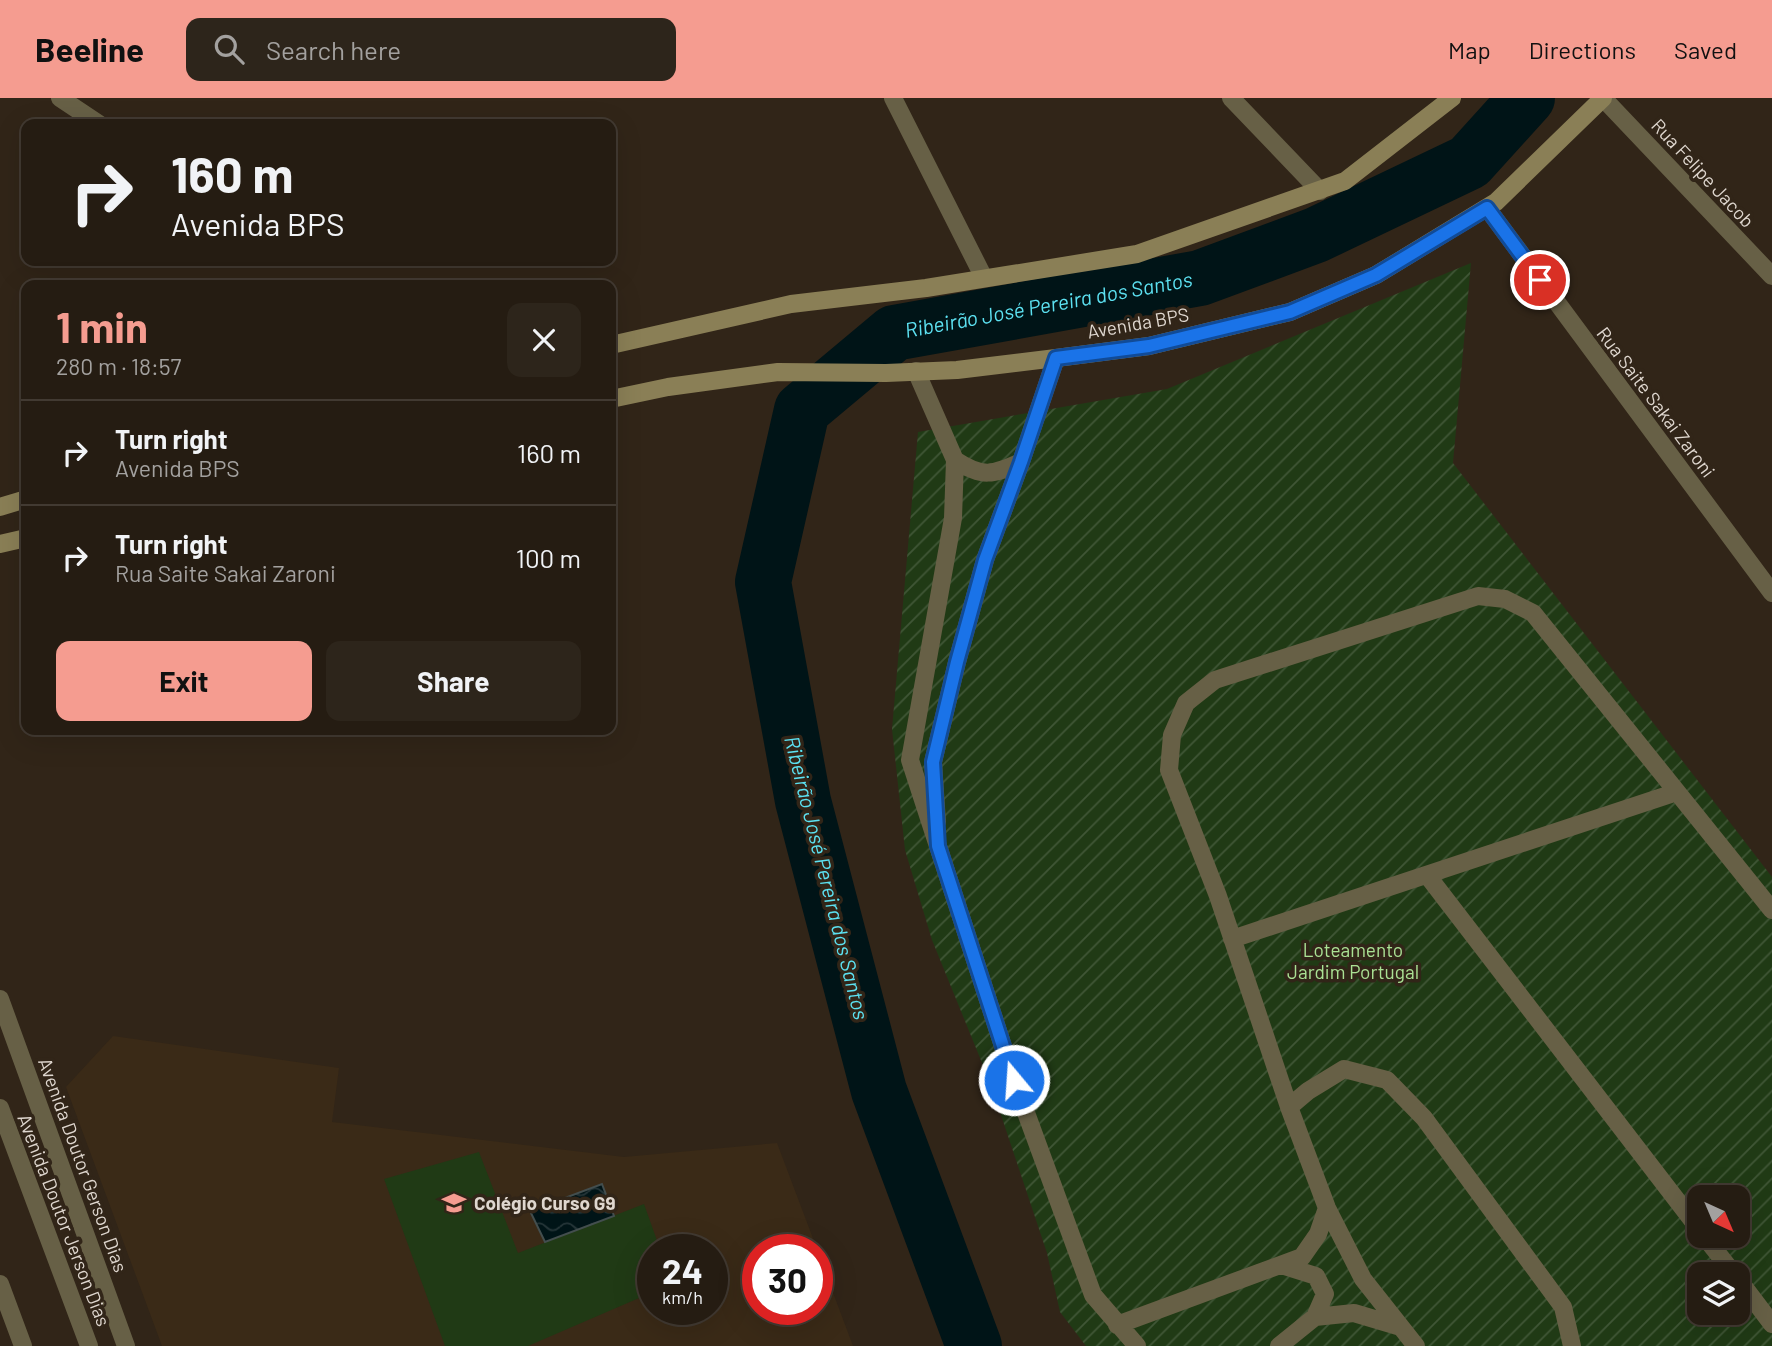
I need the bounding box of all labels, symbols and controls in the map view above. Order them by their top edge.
search box [186,18,676,81]
text: Beeline [35,29,144,69]
icon: search [210,30,248,68]
text: Search here [266,34,401,65]
text: Map [1448,35,1491,64]
text: Directions [1529,35,1636,64]
text: Saved [1674,35,1737,64]
street label: Rua Felipe Jacob [1647,114,1760,232]
text: 160 m [171,144,293,203]
icon: right [56,147,147,238]
text: Avenida BPS [171,204,345,242]
pin [1510,250,1570,310]
icon: arrive [1521,261,1559,299]
water label: Ribeirão José Pereira dos Santos [903,266,1194,342]
text: 1 min [56,301,148,351]
street label: Avenida BPS [1085,302,1191,343]
button: close [507,303,581,377]
street label: Rua Saite Sakai Zaroni [1592,322,1720,481]
text: 280 m · 18:57 [56,352,182,380]
text: Turn right [115,423,228,454]
icon: right [56,434,94,472]
text: 160 m [517,437,581,468]
text: Avenida BPS [115,454,240,482]
text: Turn right [115,528,228,559]
icon: right [56,539,94,577]
text: 100 m [516,542,581,573]
text: Rua Saite Sakai Zaroni [115,559,336,587]
button: Exit [56,641,312,721]
button: Share [326,641,581,721]
water label: Ribeirão José Pereira dos Santos [780,733,875,1022]
park label: Loteamento Jardim Portugal [1287,938,1419,983]
position arrow [977,1043,1051,1117]
street label: Avenida Doutor Gerson Dias [34,1055,133,1275]
street label: Avenida Doutor Jerson Dias [13,1110,116,1329]
north arrow [1687,1185,1750,1248]
map controls [1687,1185,1750,1325]
school or university icon: Colégio Curso G9 [440,1189,468,1217]
place label: Colégio Curso G9 [474,1191,616,1214]
speed limit sign: 30 [742,1234,833,1325]
text: 24 [662,1249,703,1291]
button: layers [1687,1262,1750,1325]
text: km/h [662,1286,703,1308]

